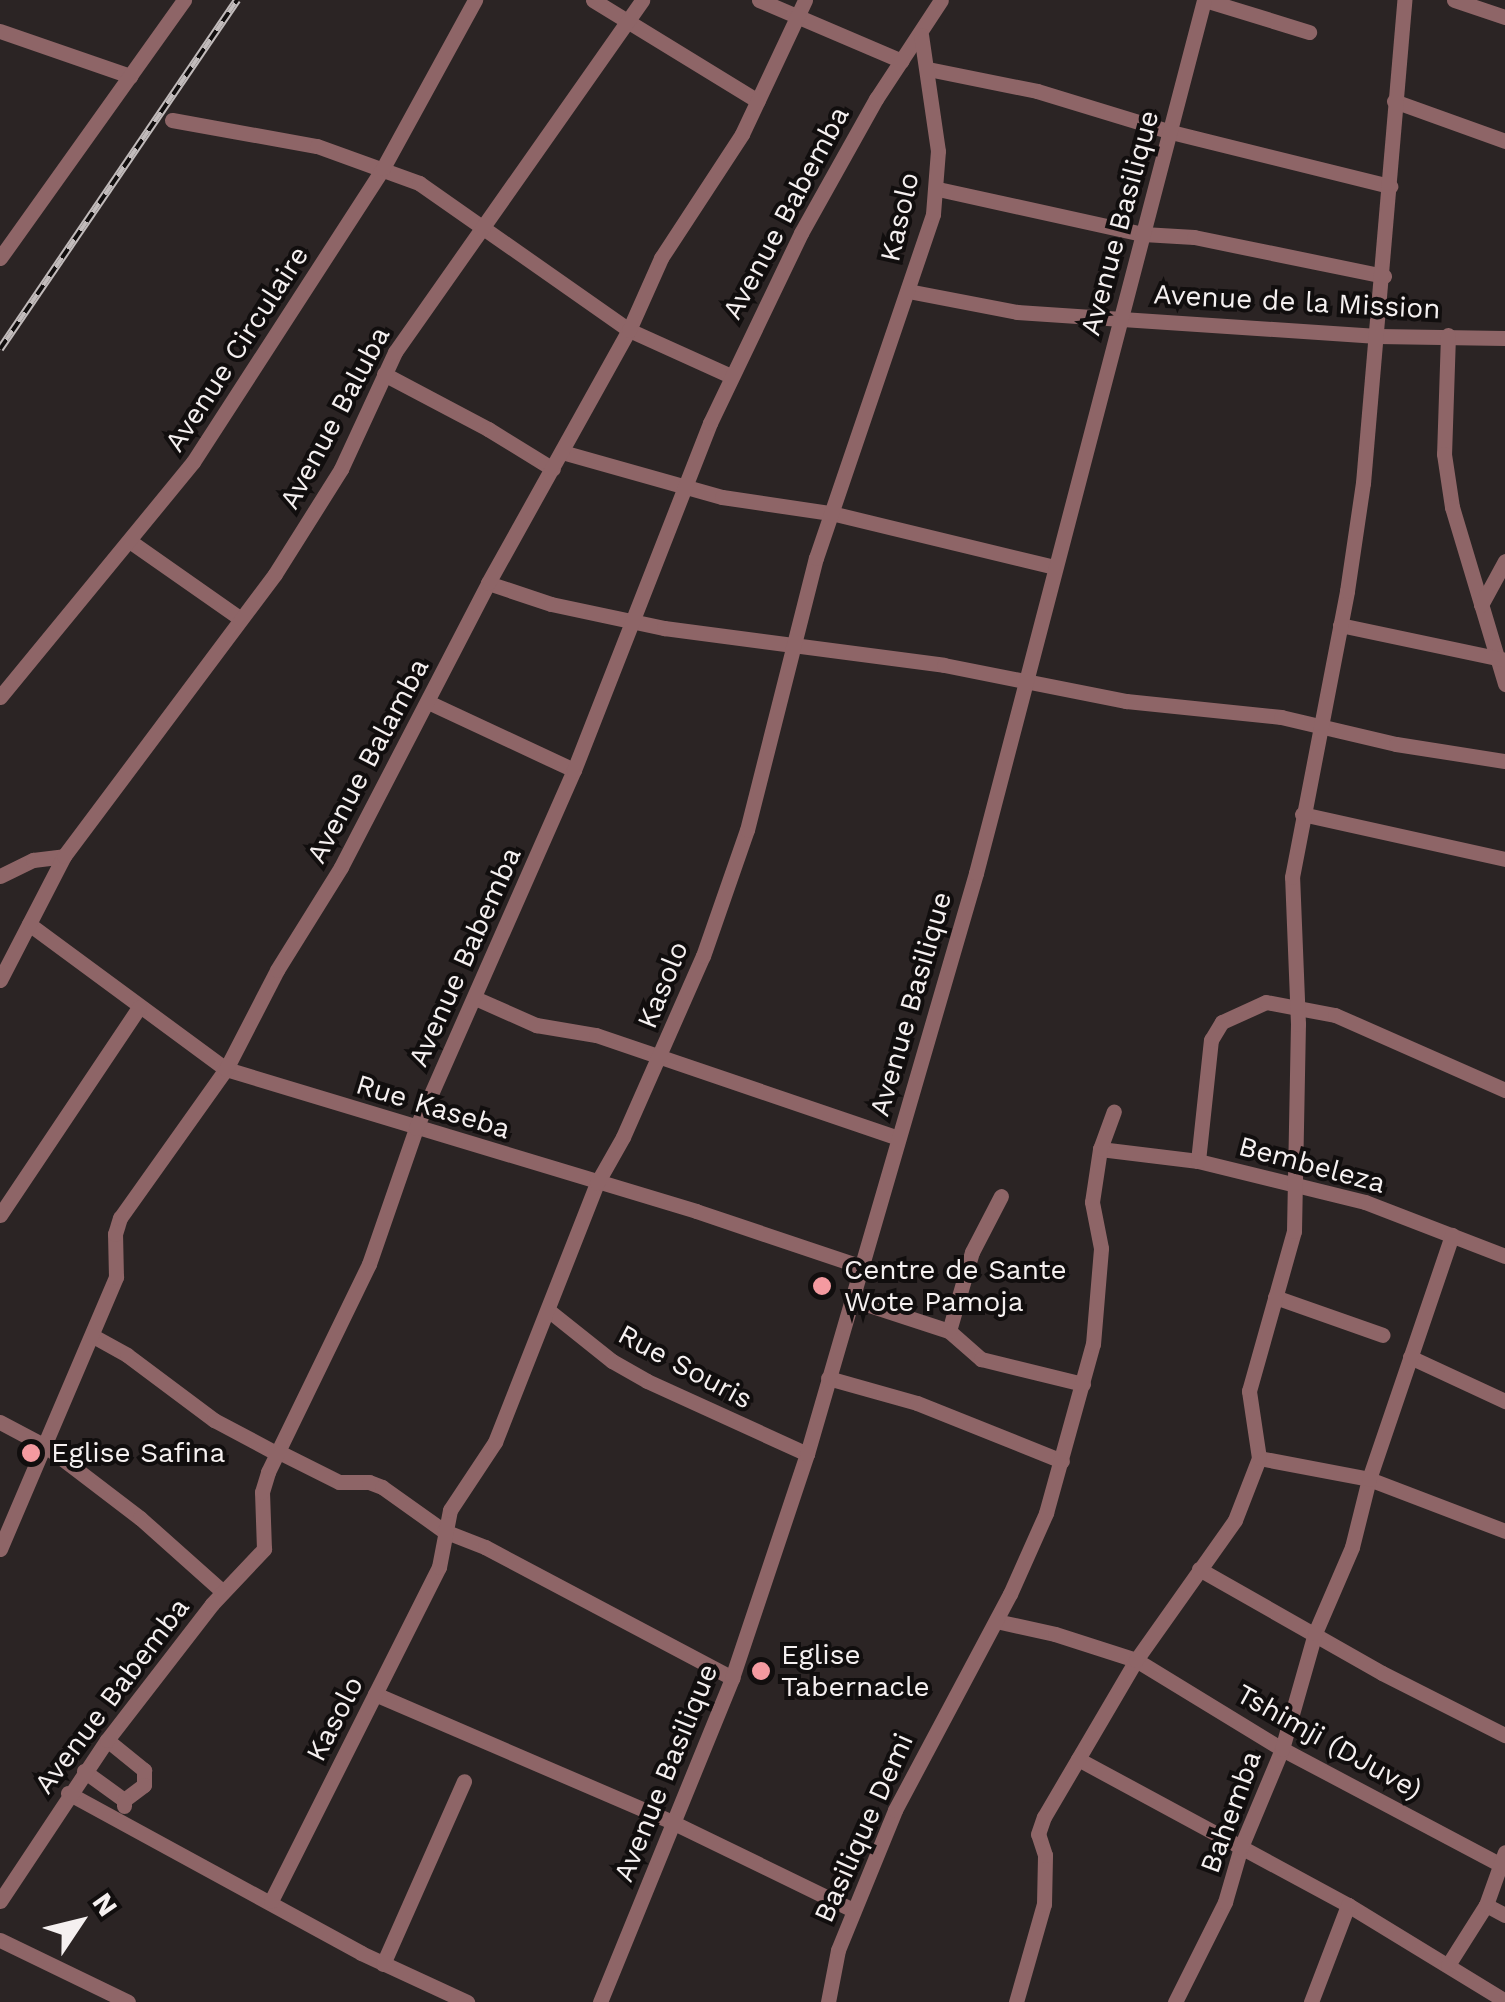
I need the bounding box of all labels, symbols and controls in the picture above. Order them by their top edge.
street label: Avenue Babemba [716,101,856,325]
street label: Avenue Basilique [1074,107,1166,339]
street label: Kasolo [873,169,927,265]
street label: Avenue Circulaire [158,240,316,458]
street label: Avenue de la Mission [1152,278,1442,326]
street label: Avenue Baluba [273,321,397,515]
street label: Avenue Balamba [300,653,436,869]
street label: Avenue Babemba [402,842,528,1072]
street label: Avenue Basilique [863,888,959,1120]
street label: Kasolo [630,937,696,1033]
street label: Rue Kaseba [352,1068,514,1146]
street label: Bembeleza [1235,1129,1389,1201]
place label: Centre de Sante Wote Pamoja [844,1253,1067,1319]
marker: Centre de Sante Wote Pamoja [809,1273,835,1299]
street label: Rue Souris [612,1318,758,1416]
place label: Eglise Safina [51,1436,225,1470]
marker: Eglise Safina [20,1442,42,1464]
street label: Avenue Babemba [27,1591,197,1801]
place label: Eglise Tabernacle [781,1638,930,1704]
street label: Avenue Basilique [607,1659,725,1887]
marker: Eglise Tabernacle [750,1660,772,1682]
street label: Kasolo [299,1671,371,1767]
street label: Tshimji (DJuve) [1230,1677,1428,1807]
street label: Basilique Demi [807,1728,921,1928]
street label: Bahemba [1193,1746,1269,1878]
north arrow [30,1872,130,1972]
text: N [86,1887,124,1922]

